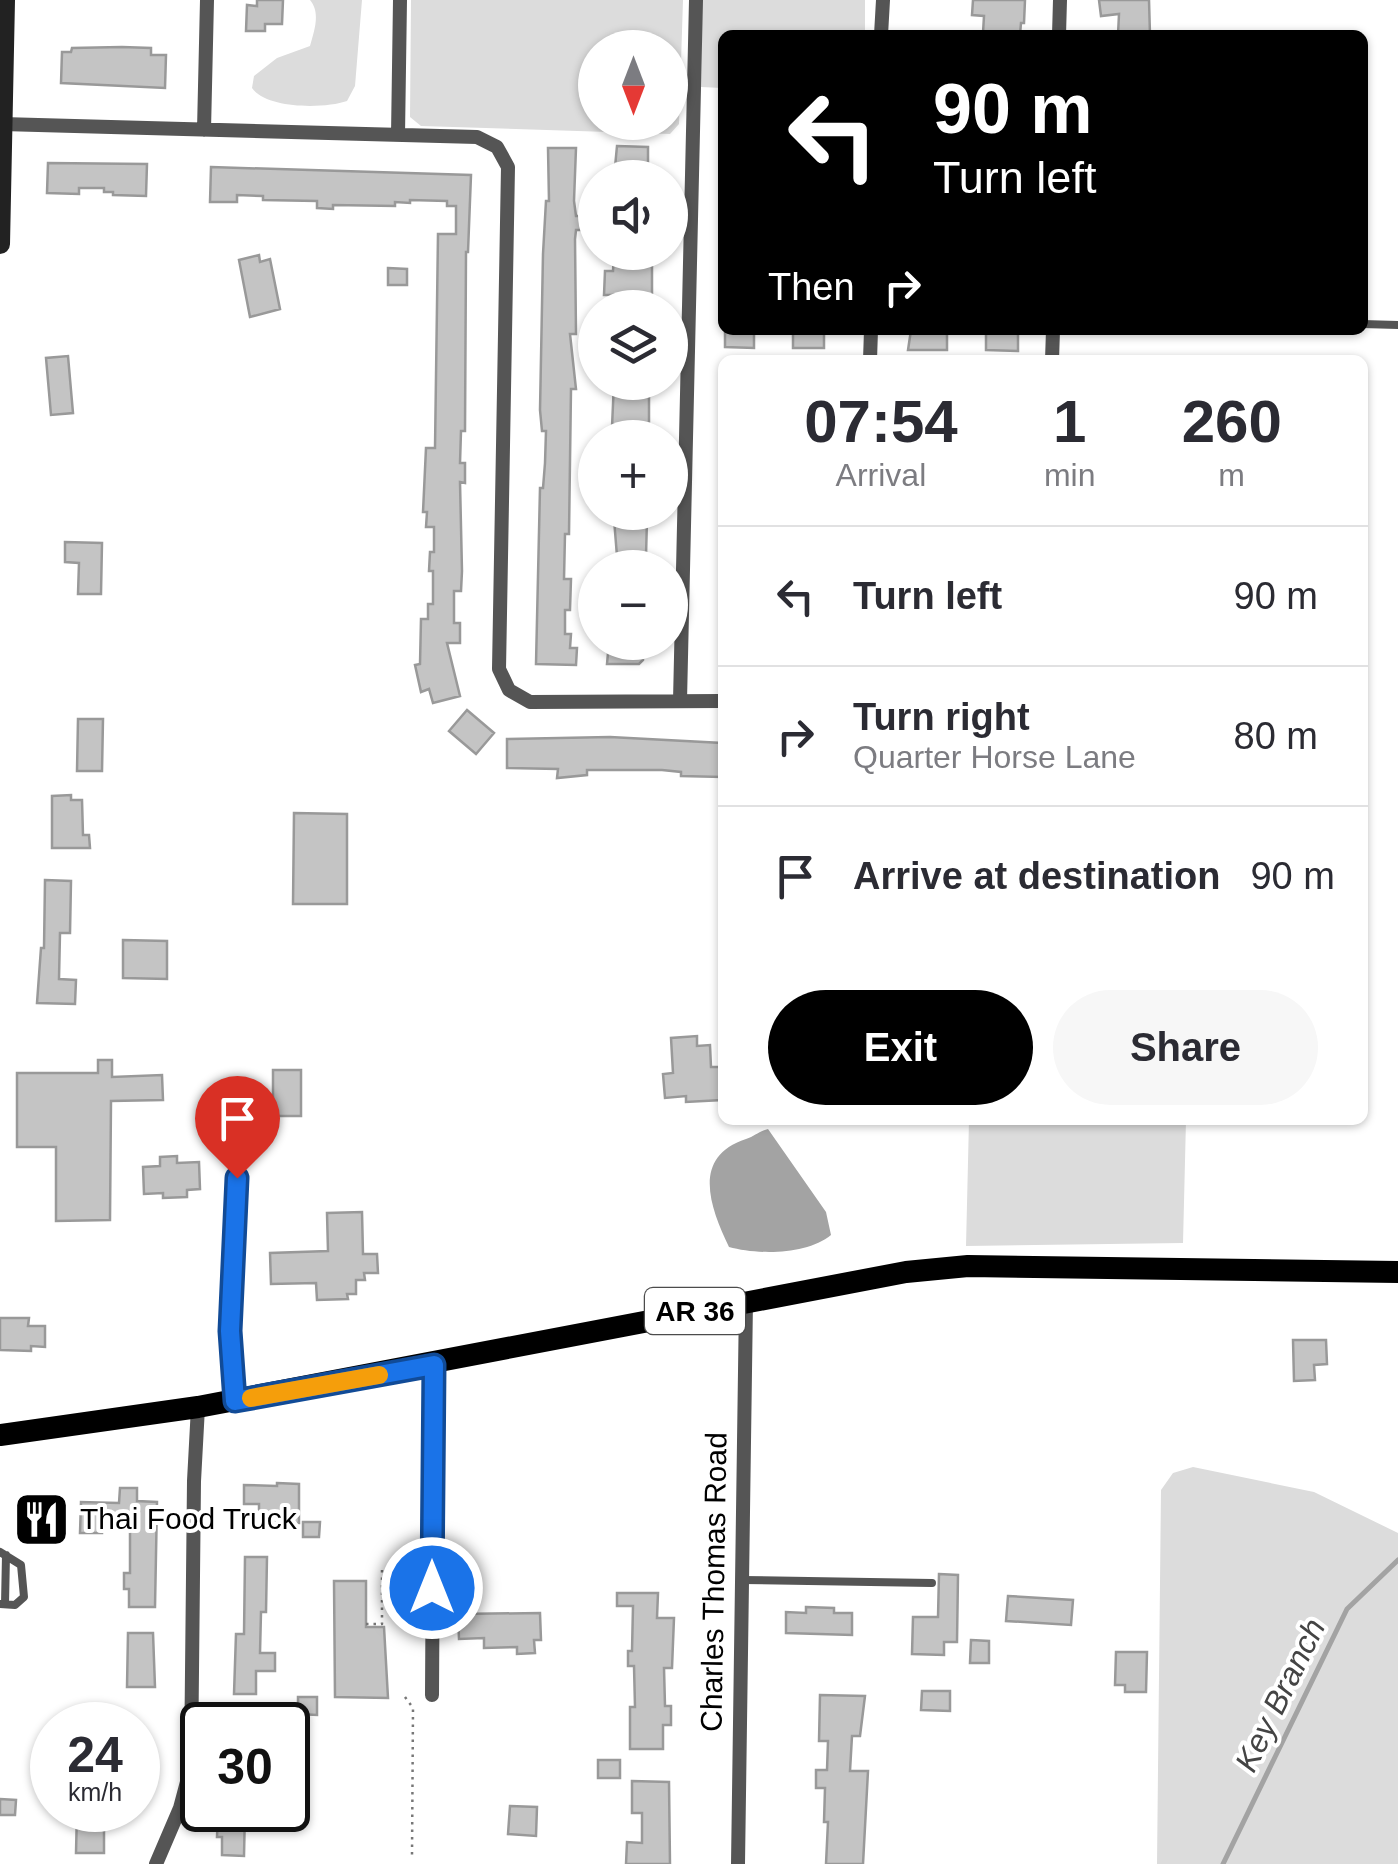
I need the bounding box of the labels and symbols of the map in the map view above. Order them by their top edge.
north arrow [578,30,688,140]
pin [195,1076,280,1179]
road number: AR 36 [645,1288,745,1334]
street label: Charles Thomas Road [694,1432,733,1732]
restaurant icon: Thai Food Truck [11,1489,71,1549]
place label: Thai Food Truck [80,1502,298,1535]
position arrow [380,1536,484,1640]
water label: Key Branch [1228,1613,1332,1777]
speed limit sign: 30 [180,1702,310,1832]

